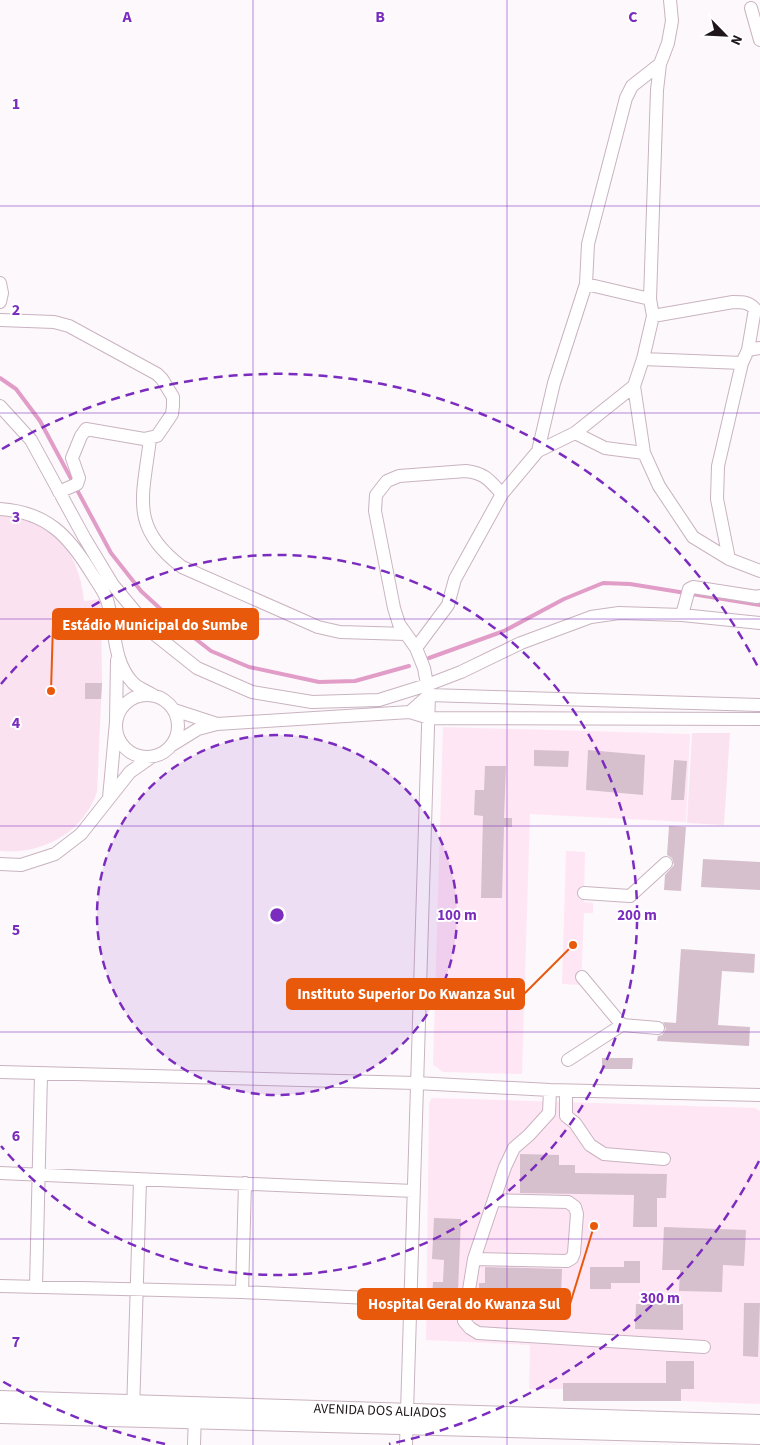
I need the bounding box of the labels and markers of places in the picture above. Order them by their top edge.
callout: Estádio Municipal do Sumbe [53,609,258,639]
centre of rings [268,906,286,924]
callout: Instituto Superior Do Kwanza Sul [287,979,524,1009]
callout: Hospital Geral do Kwanza Sul [358,1289,570,1319]

